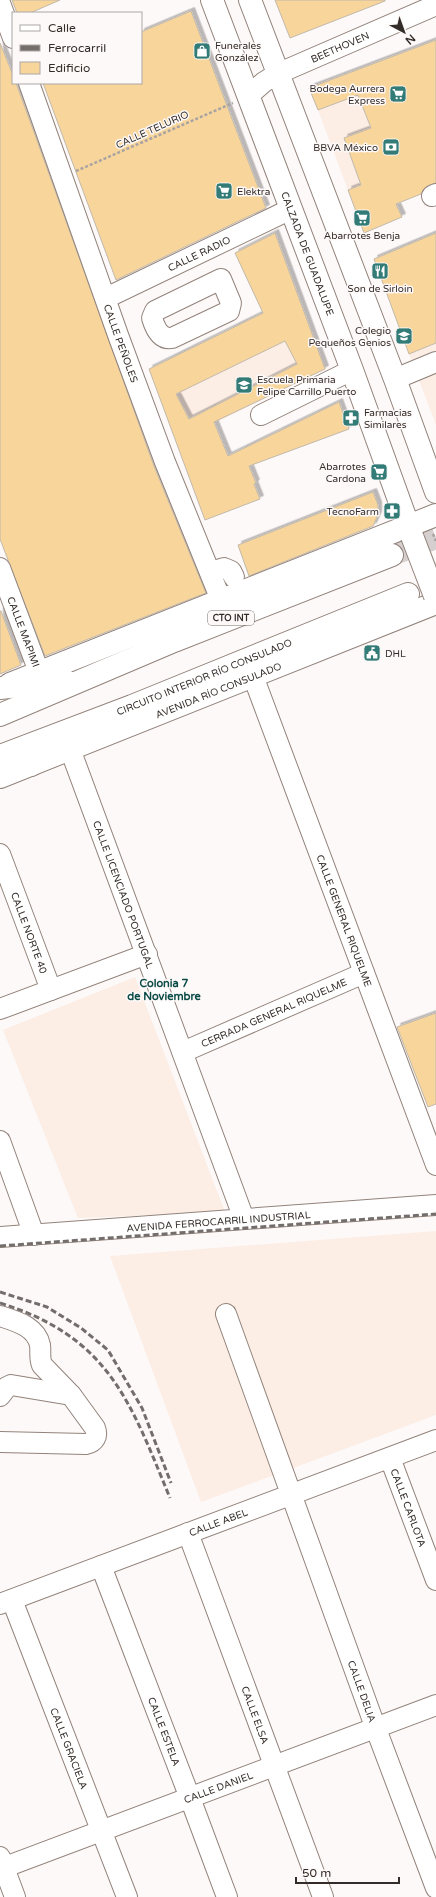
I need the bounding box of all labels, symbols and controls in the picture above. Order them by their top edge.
legend [12,12,142,84]
north arrow [384,12,424,52]
text: Calle [48,21,76,35]
street label: BEETHOVEN [309,30,371,66]
text: N [403,31,418,47]
place label: Funerales González [215,40,261,64]
text: Ferrocarril [48,41,106,55]
shop icon: Funerales González [192,41,212,61]
text: Edificio [48,61,90,75]
place label: Bodega Aurrera Express [310,83,385,107]
supermarket icon: Bodega Aurrera Express [388,84,408,104]
street label: CALLE TELURIO [114,108,191,151]
bank icon: BBVA México [381,137,401,157]
place label: BBVA México [313,142,378,154]
supermarket icon: Elektra [214,181,234,201]
place label: Elektra [237,186,270,198]
street label: CALZADA DE GUADALUPE [278,190,336,317]
supermarket icon: Abarrotes Benja [352,208,372,228]
place label: Abarrotes Benja [324,230,400,242]
street label: CALLE RADIO [166,234,233,274]
restaurant icon: Son de Sirloin [370,261,390,281]
place label: Son de Sirloin [347,283,413,295]
street label: CALLE PEÑOLES [101,303,140,384]
place label: Colegio Pequeños Genios [308,325,391,349]
school or university icon: Colegio Pequeños Genios [394,326,414,346]
place label: Escuela Primaria Felipe Carrillo Puerto [257,374,356,398]
school or university icon: Escuela Primaria Felipe Carrillo Puerto [234,375,254,395]
place label: Farmacias Similares [364,407,412,431]
pharmacy icon: Farmacias Similares [341,408,361,428]
place label: Abarrotes Cardona [319,461,366,485]
supermarket icon: Abarrotes Cardona [369,462,389,482]
pharmacy icon: TecnoFarm [382,501,402,521]
place label: TecnoFarm [327,506,379,518]
street label: CALLE MAPIMI [4,595,42,669]
road number: CTO INT [208,611,254,625]
street label: CIRCUITO INTERIOR RÍO CONSULADO [115,637,294,718]
public building icon: DHL [362,643,382,663]
place label: DHL [385,648,406,660]
street label: AVENIDA RÍO CONSULADO [154,660,283,721]
street label: CALLE LICENCIADO PORTUGAL [90,819,156,971]
street label: CALLE GENERAL RIQUELME [313,853,374,989]
street label: CALLE NORTE 40 [8,891,49,975]
street label: CERRADA GENERAL RIQUELME [199,976,349,1050]
district label: Colonia 7 de Noviembre [127,977,201,1003]
street label: AVENIDA FERROCARRIL INDUSTRIAL [126,1209,311,1235]
street label: CALLE CARLOTA [387,1467,428,1549]
street label: CALLE ABEL [188,1506,250,1539]
street label: CALLE DELIA [345,1659,378,1724]
street label: CALLE ELSA [238,1685,271,1746]
street label: CALLE ESTELA [145,1696,182,1768]
street label: CALLE GRACIELA [47,1706,90,1791]
street label: CALLE DANIEL [182,1769,255,1806]
scale bar [296,1859,399,1885]
text: 50 m [302,1866,331,1880]

